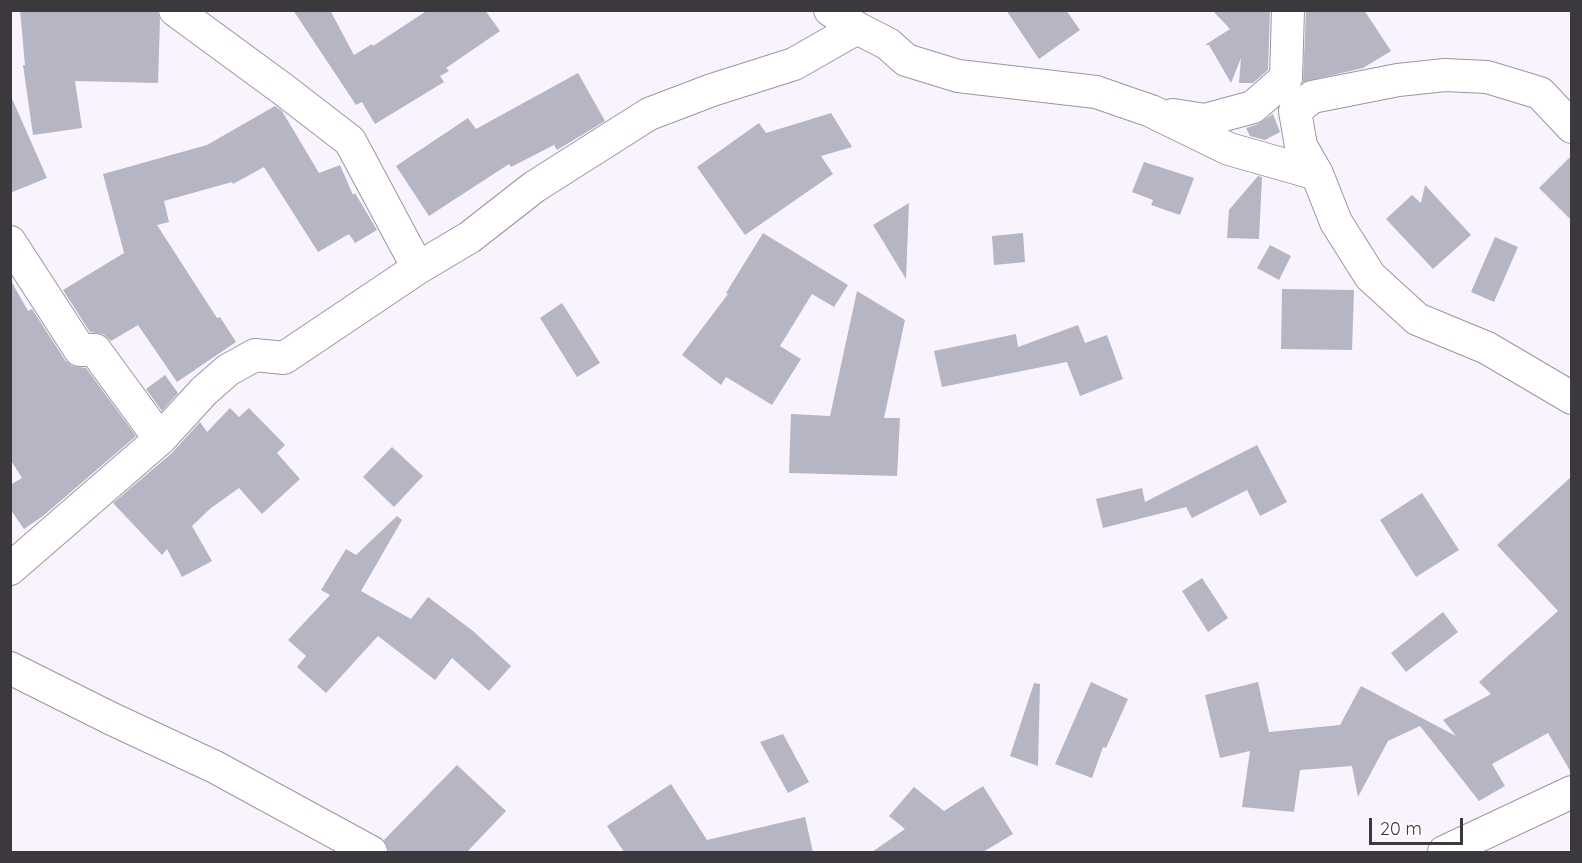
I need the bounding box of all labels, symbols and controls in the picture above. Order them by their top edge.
scale bar [1372,806,1466,844]
text: 20 m [1380,817,1422,840]

